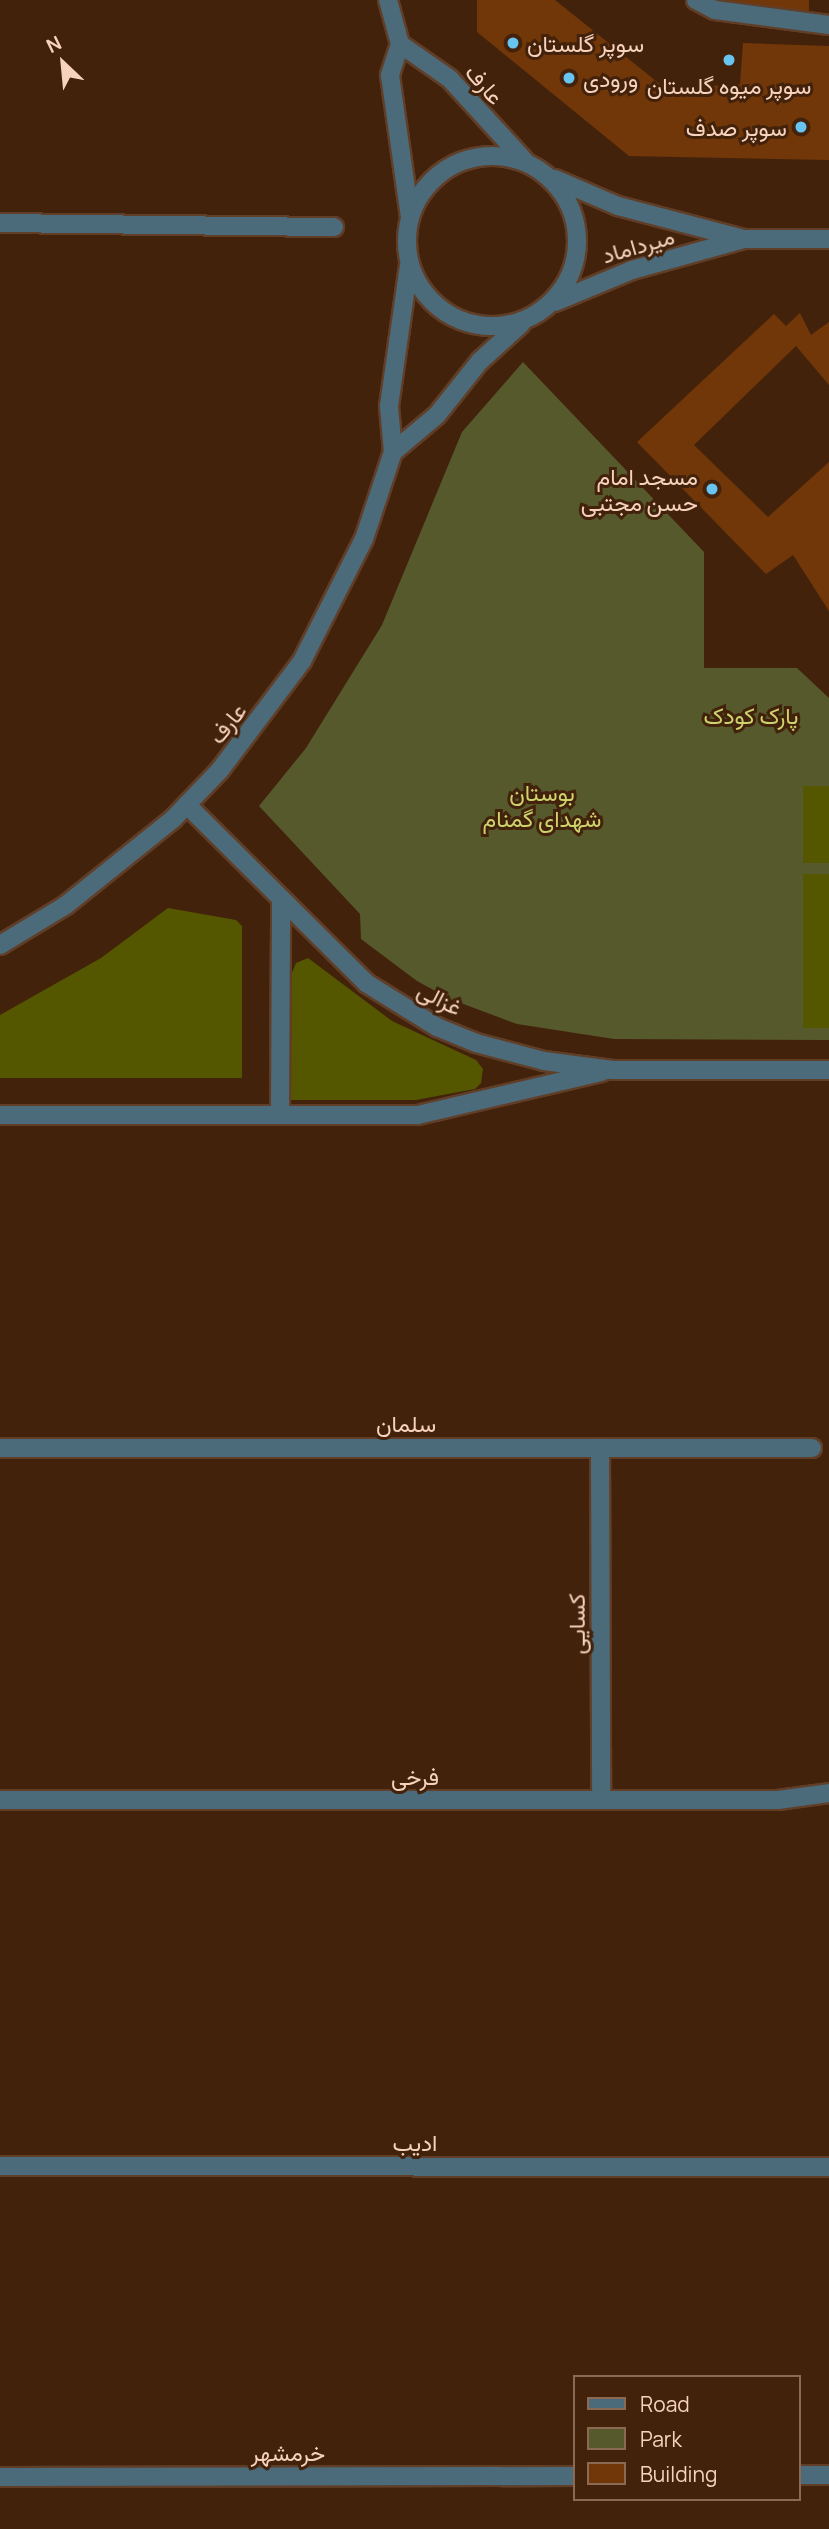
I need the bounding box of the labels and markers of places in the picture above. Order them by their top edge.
place label: سوپر گلستان [527,29,644,57]
marker: سوپر گلستان [505,35,521,51]
marker: سوپر میوه گلستان [721,52,737,68]
place label: ورودی [583,64,638,92]
marker: ورودی [561,70,577,86]
place label: سوپر میوه گلستان [647,71,811,99]
place label: سوپر صدف [686,113,787,141]
marker: سوپر صدف [793,119,809,135]
place label: مسجد امام حسن مجتبی [581,462,698,516]
marker: مسجد امام حسن مجتبی [704,481,720,497]

